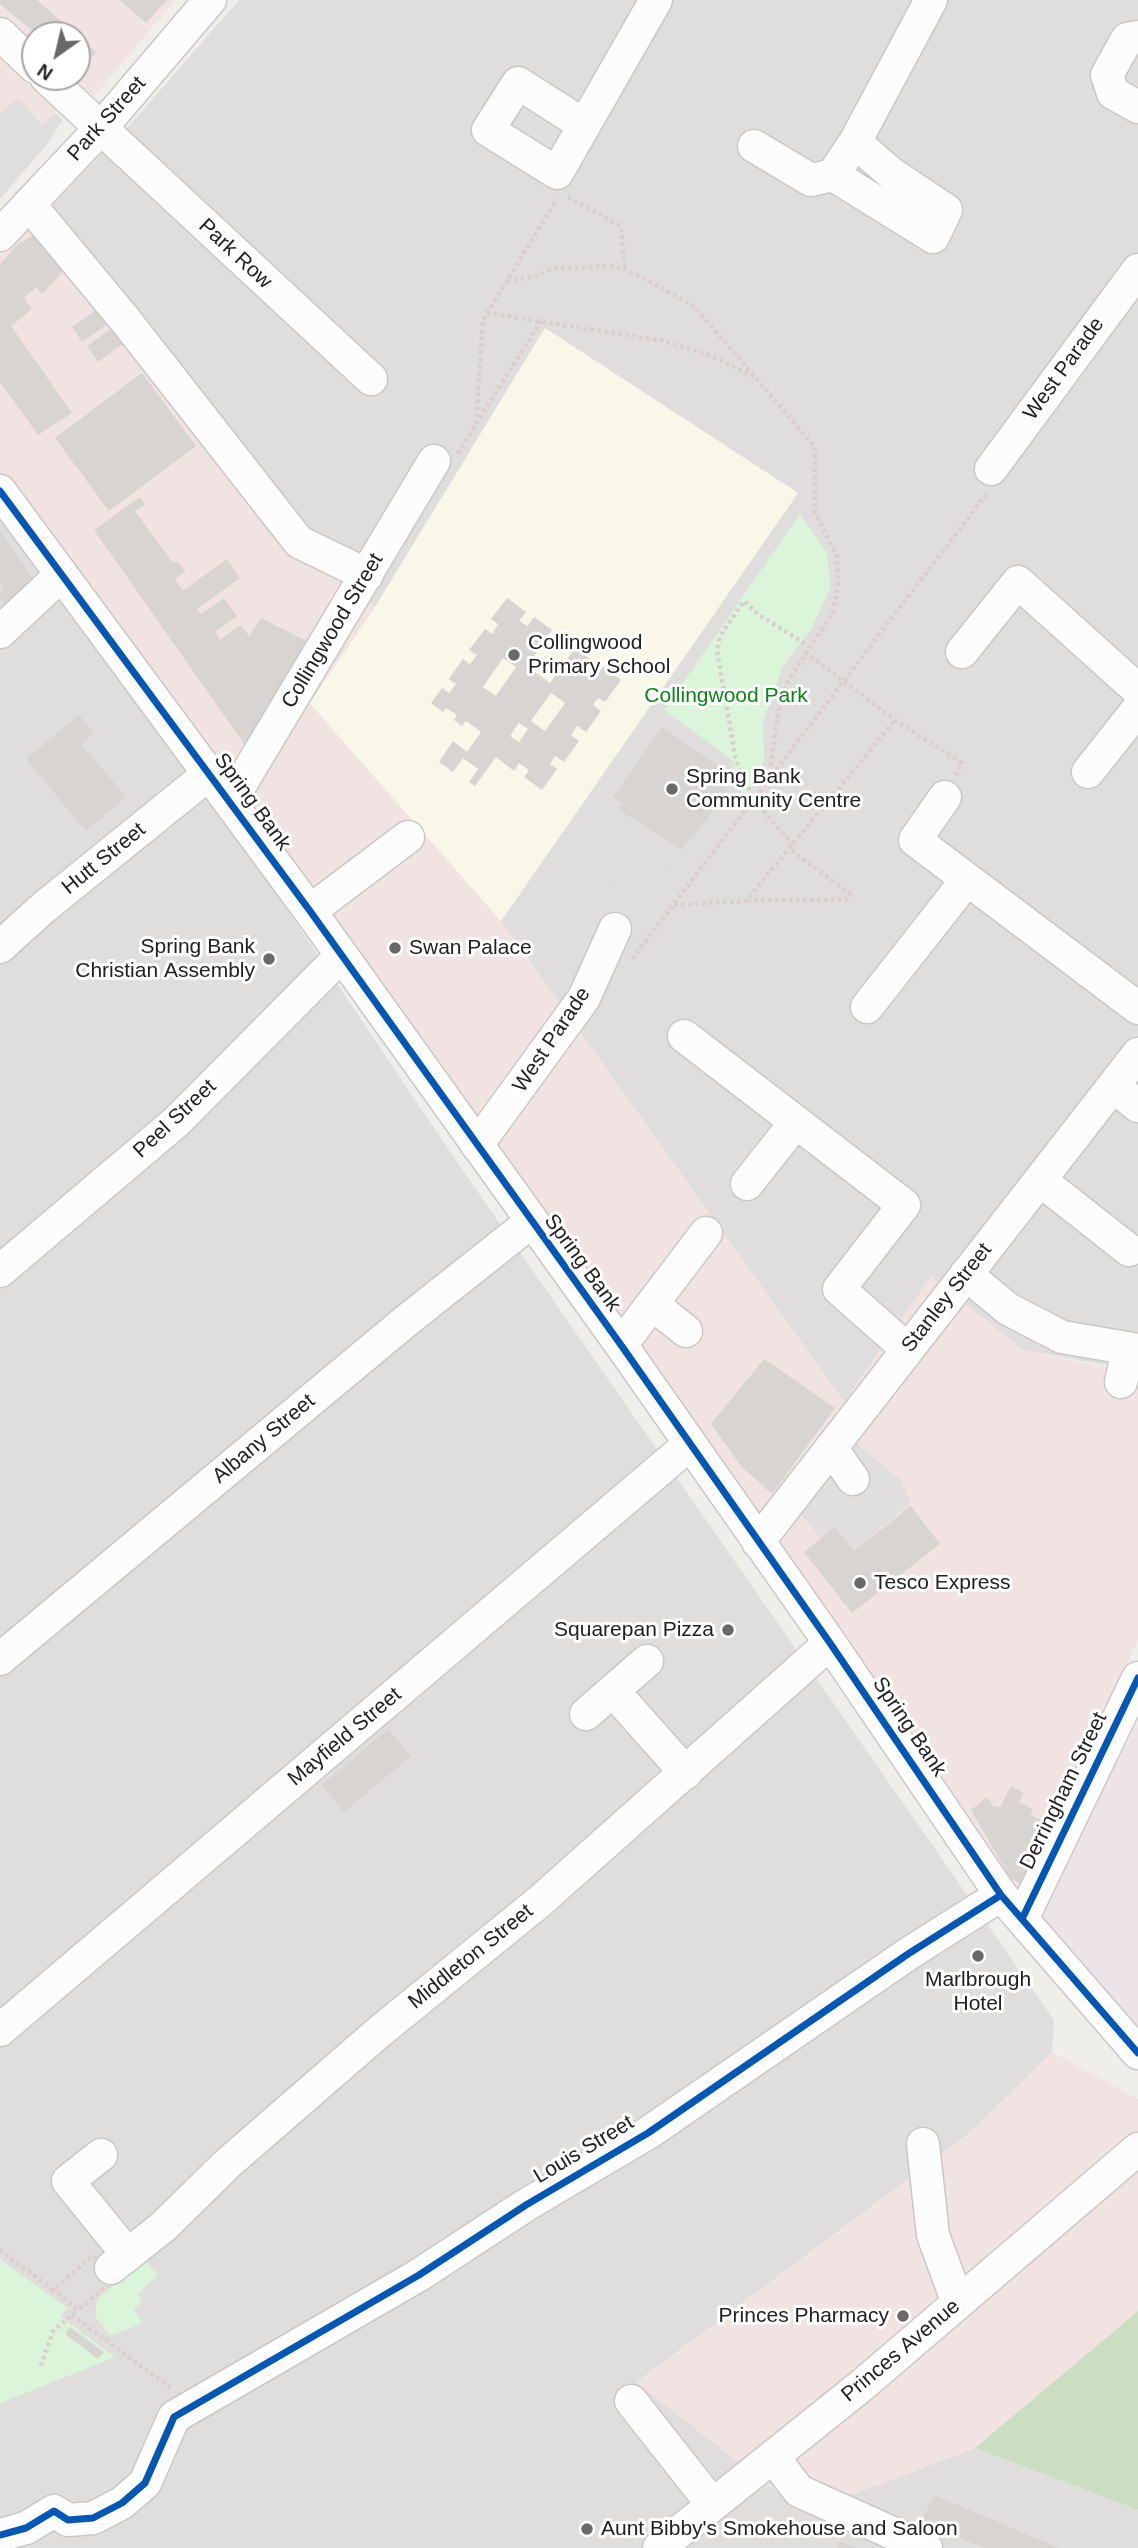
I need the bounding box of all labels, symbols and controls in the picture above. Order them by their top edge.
north arrow [21,21,91,91]
text: N [34,60,57,85]
street label: Park Street [62,72,152,166]
street label: Park Row [193,214,277,294]
street label: West Parade [1018,313,1110,425]
street label: Collingwood Street [277,549,389,713]
place label: Collingwood Primary School [528,630,670,680]
marker: Collingwood Primary School [506,647,522,663]
park label: Collingwood Park [644,683,808,709]
street label: Spring Bank [208,748,296,856]
place label: Spring Bank Community Centre [686,764,861,814]
marker: Spring Bank Community Centre [664,781,680,797]
street label: Hutt Street [57,818,151,900]
place label: Spring Bank Christian Assembly [75,934,255,984]
place label: Swan Palace [409,935,532,961]
marker: Swan Palace [387,940,403,956]
marker: Spring Bank Christian Assembly [261,951,277,967]
street label: West Parade [508,983,596,1097]
street label: Peel Street [128,1074,222,1164]
street label: Spring Bank [538,1209,626,1317]
street label: Stanley Street [896,1238,998,1358]
street label: Albany Street [208,1389,320,1489]
place label: Tesco Express [874,1570,1011,1596]
marker: Tesco Express [852,1575,868,1591]
place label: Squarepan Pizza [554,1617,714,1643]
marker: Squarepan Pizza [720,1622,736,1638]
street label: Spring Bank [867,1673,951,1781]
street label: Mayfield Street [283,1682,407,1792]
street label: Derringham Street [1015,1708,1113,1874]
street label: Middleton Street [404,1899,538,2015]
marker: Marlbrough Hotel [970,1948,986,1964]
place label: Marlbrough Hotel [925,1967,1031,2017]
street label: Louis Street [529,2110,639,2190]
street label: Princes Avenue [837,2294,965,2408]
place label: Princes Pharmacy [719,2303,889,2329]
marker: Princes Pharmacy [895,2308,911,2324]
place label: Aunt Bibby's Smokehouse and Saloon [601,2516,958,2542]
marker: Aunt Bibby's Smokehouse and Saloon [579,2521,595,2537]

